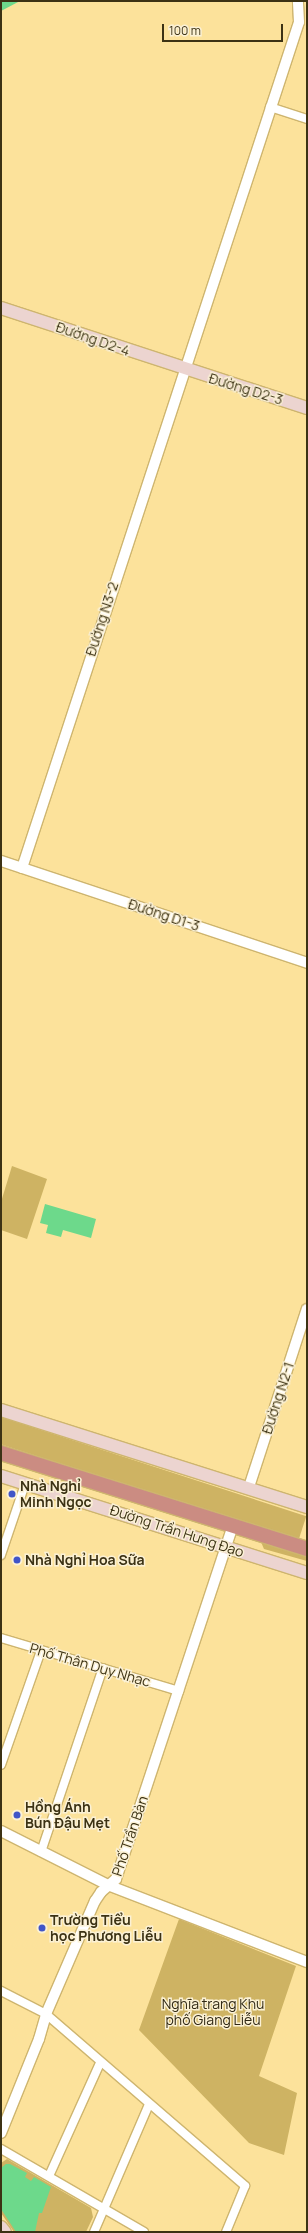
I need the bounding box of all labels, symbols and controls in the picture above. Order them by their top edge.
scale bar [164,16,285,42]
text: 100 m [169,22,201,39]
street label: Đường D2-4 [54,319,132,359]
street label: Đường D2-3 [207,370,285,408]
street label: Đường N3-2 [82,580,122,658]
street label: Đường D1-3 [126,896,202,934]
street label: Đường N2-1 [259,1360,297,1436]
place label: Nhà Nghỉ Minh Ngọc [20,1478,92,1510]
marker: Nhà Nghỉ Minh Ngọc [7,1489,17,1499]
street label: Đường Trần Hưng Đạo [108,1501,246,1561]
place label: Nhà Nghỉ Hoa Sữa [25,1552,144,1568]
marker: Nhà Nghỉ Hoa Sữa [12,1555,22,1565]
street label: Phố Thân Duy Nhạc [28,1640,152,1690]
street label: Phố Trần Bàn [108,1794,152,1878]
place label: Hồng Ánh Bún Đậu Mẹt [25,1799,110,1832]
marker: Hồng Ánh Bún Đậu Mẹt [12,1810,22,1820]
place label: Trường Tiểu học Phương Liễu [50,1912,162,1944]
marker: Trường Tiểu học Phương Liễu [37,1923,47,1933]
park label: Nghĩa trang Khu phố Giang Liễu [162,1996,264,2028]

